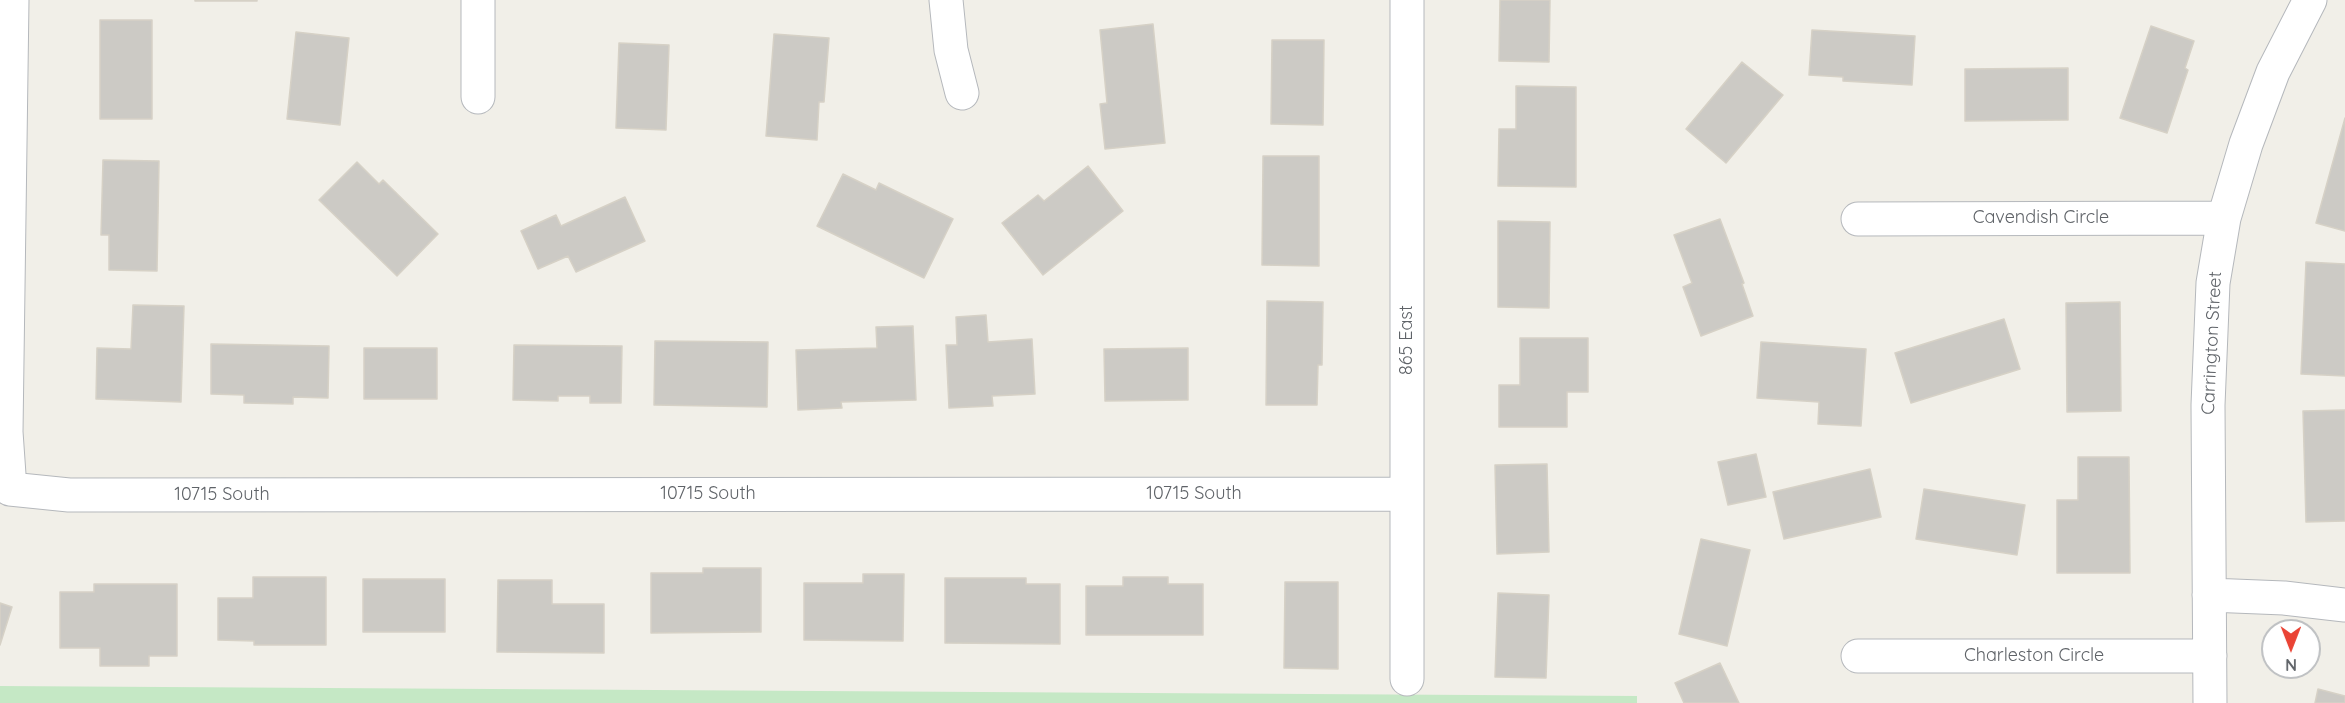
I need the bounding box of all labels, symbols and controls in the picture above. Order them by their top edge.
street label: Cavendish Circle [1973,207,2109,229]
street label: Carrington Street [2197,271,2227,415]
street label: 865 East [1396,305,1418,375]
street label: 10715 South [660,483,756,505]
street label: 10715 South [1146,483,1242,505]
street label: 10715 South [174,484,270,506]
north arrow [2261,619,2321,679]
street label: Charleston Circle [1964,645,2104,667]
text: N [2285,655,2297,675]

